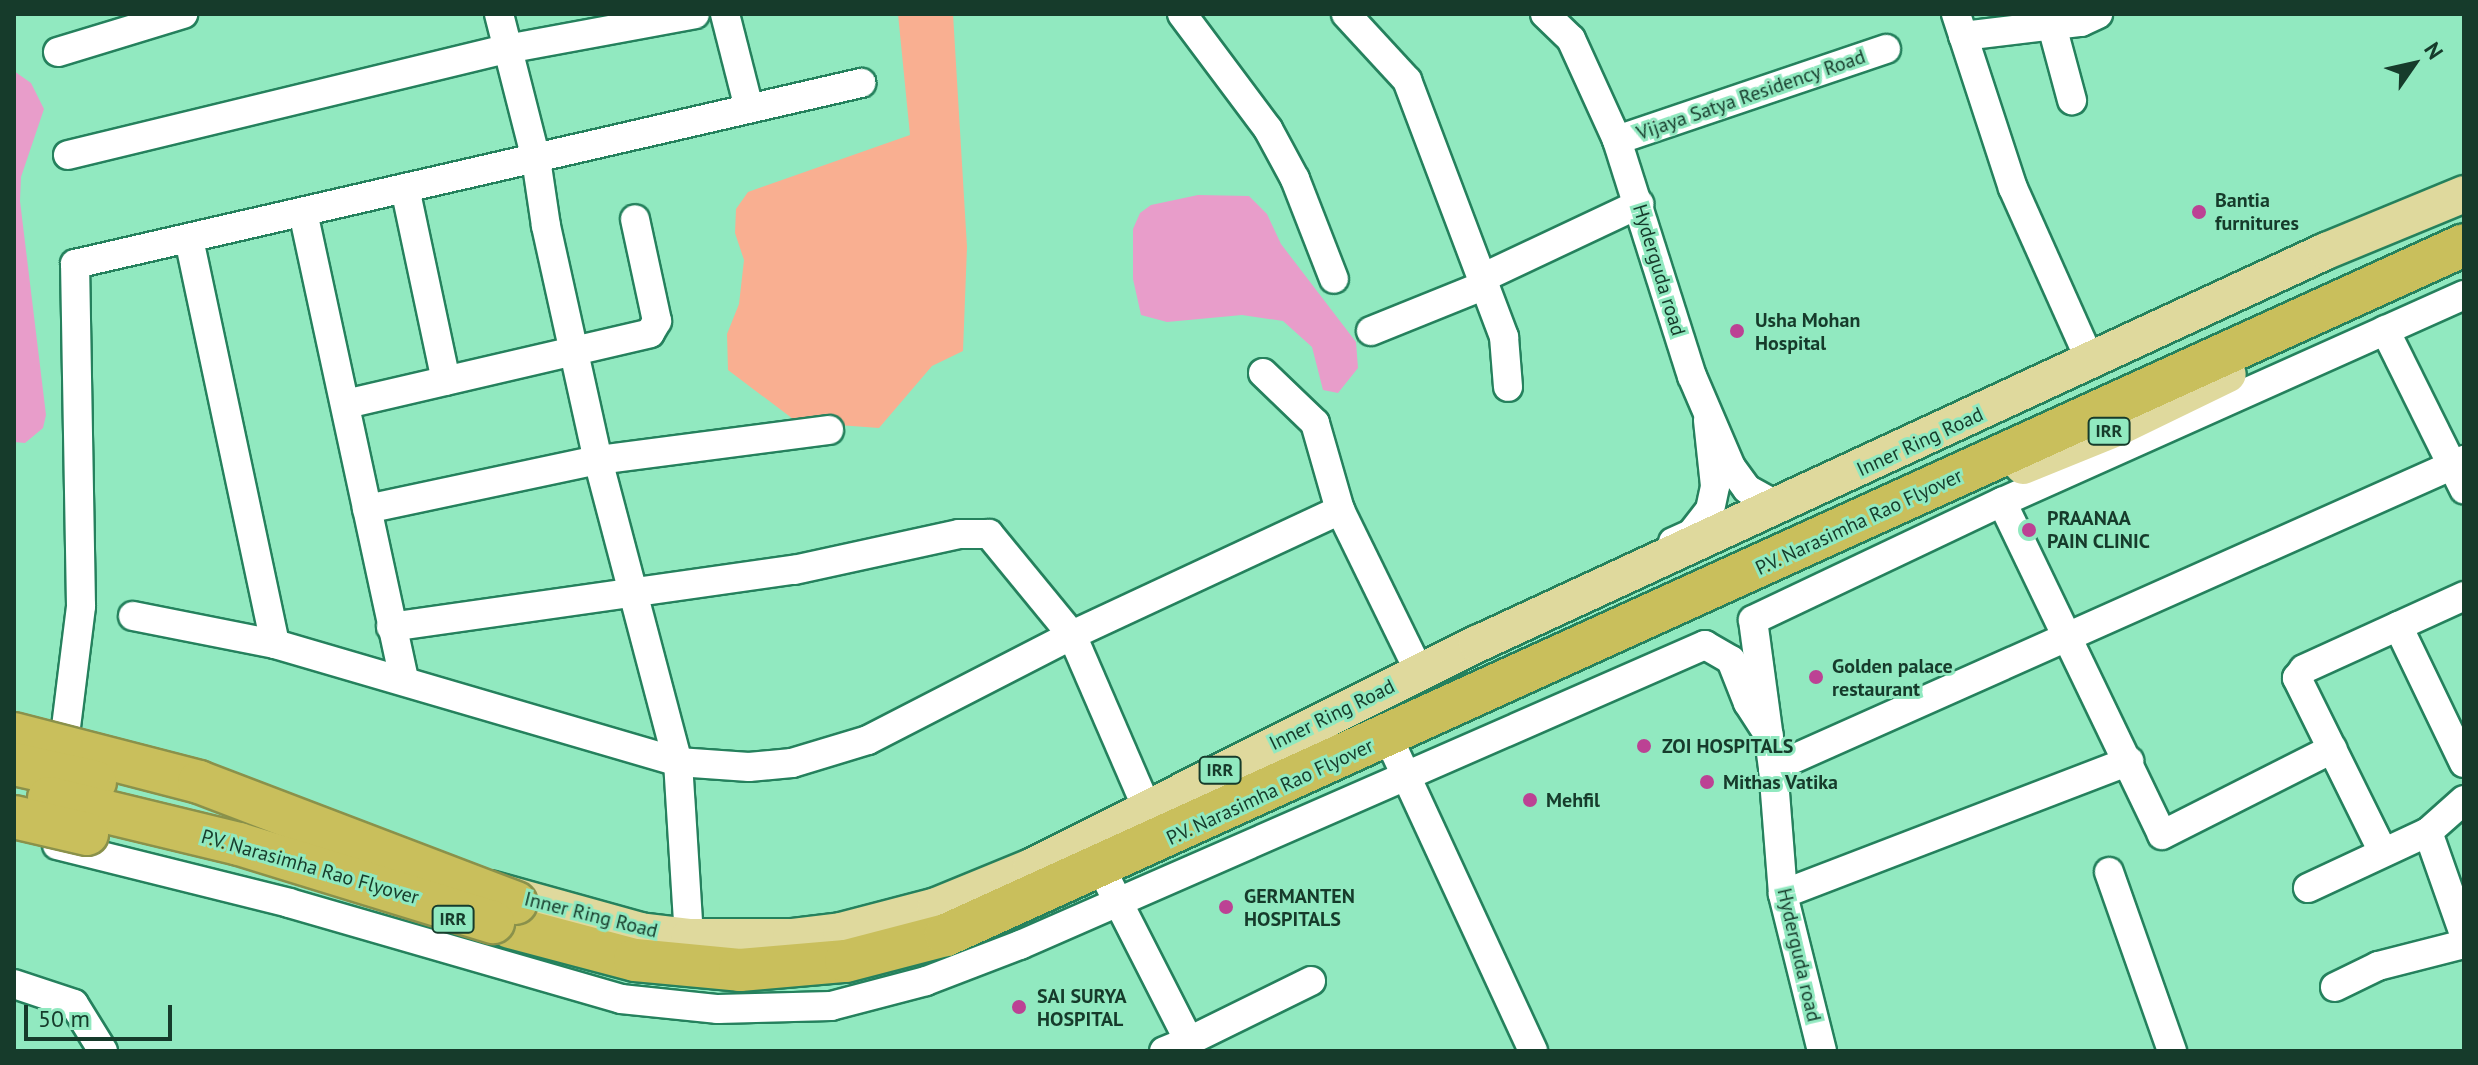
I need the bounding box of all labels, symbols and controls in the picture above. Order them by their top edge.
north arrow [2374,24,2454,104]
text: N [2418,37,2450,64]
street label: Vijaya Satya Residency Road [1633,44,1869,146]
place label: Bantia furnitures [2215,188,2299,235]
street label: Hyderguda road [1628,201,1690,339]
marker: Bantia furnitures [2190,203,2208,221]
place label: Usha Mohan Hospital [1755,308,1860,355]
marker: Usha Mohan Hospital [1726,320,1748,342]
street label: Inner Ring Road [1853,402,1987,482]
road number: IRR [2087,417,2131,445]
street label: P.V. Narasimha Rao Flyover [1751,463,1967,581]
place label: PRAANAA PAIN CLINIC [2047,506,2150,553]
marker: PRAANAA PAIN CLINIC [2018,519,2040,541]
place label: Golden palace restaurant [1832,654,1953,701]
marker: Golden palace restaurant [1807,668,1825,686]
street label: Inner Ring Road [1265,674,1399,756]
street label: P.V. Narasimha Rao Flyover [1162,733,1378,851]
place label: ZOI HOSPITALS [1662,734,1793,758]
marker: ZOI HOSPITALS [1633,735,1655,757]
road number: IRR [1198,756,1242,784]
place label: Mithas Vatika [1723,770,1839,794]
marker: Mithas Vatika [1698,773,1716,791]
place label: Mehfil [1546,788,1600,812]
marker: Mehfil [1521,791,1539,809]
street label: P.V. Narasimha Rao Flyover [198,824,422,910]
place label: GERMANTEN HOSPITALS [1244,884,1355,931]
street label: Hyderguda road [1772,886,1826,1024]
street label: Inner Ring Road [522,887,660,943]
marker: GERMANTEN HOSPITALS [1215,896,1237,918]
road number: IRR [431,905,475,933]
place label: SAI SURYA HOSPITAL [1037,984,1127,1031]
scale bar [28,989,176,1039]
marker: SAI SURYA HOSPITAL [1008,996,1030,1018]
text: 50 m [38,1003,90,1034]

